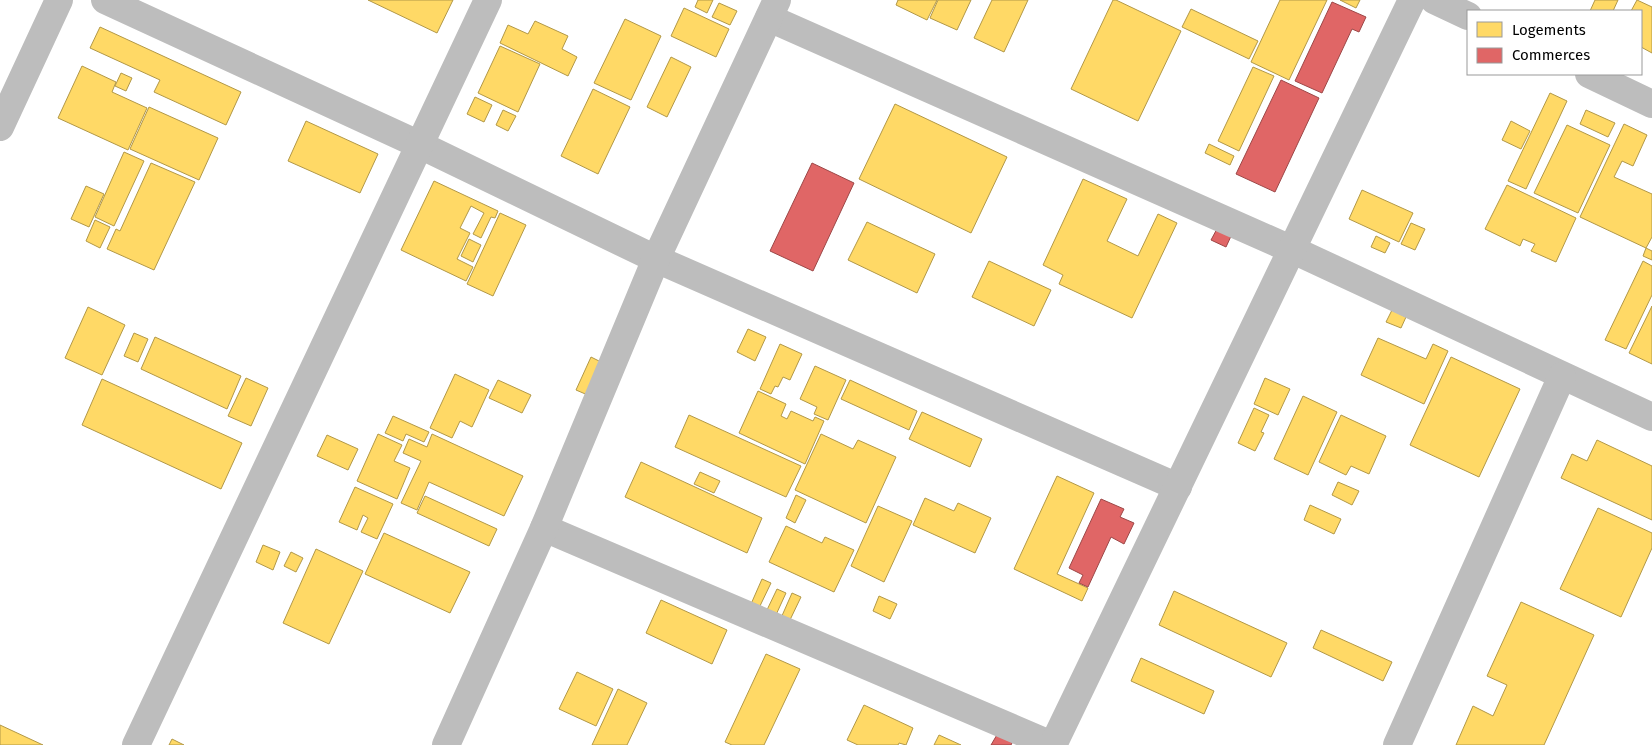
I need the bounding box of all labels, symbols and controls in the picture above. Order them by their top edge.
legend [1467,10,1642,75]
text: Logements [1512,21,1586,39]
text: Commerces [1512,46,1590,64]

